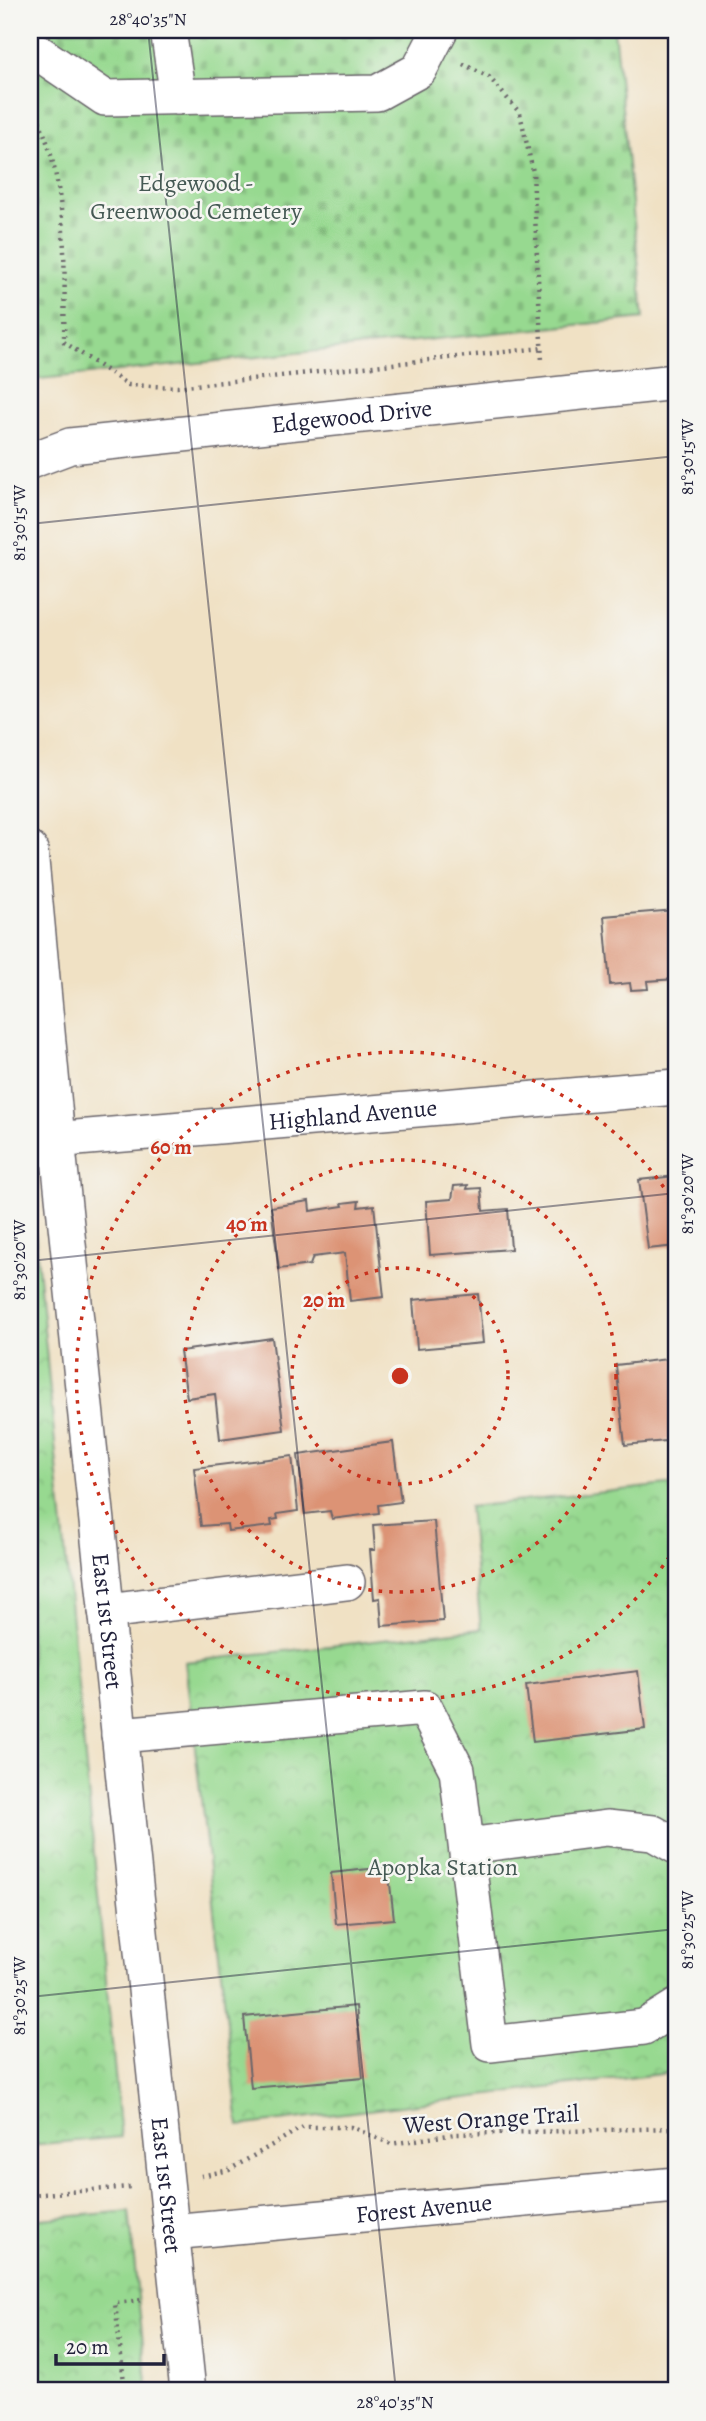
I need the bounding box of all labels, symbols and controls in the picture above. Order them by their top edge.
text: 28°40'35"N [109,7,187,31]
park label: Edgewood - Greenwood Cemetery [90,167,302,227]
street label: Edgewood Drive [270,392,434,441]
text: 81°30'15"W [675,418,699,495]
text: 81°30'15"W [7,484,31,561]
street label: Highland Avenue [267,1091,438,1138]
text: 60 m [150,1133,192,1161]
text: 81°30'20"W [675,1153,699,1234]
text: 40 m [226,1210,268,1238]
text: 81°30'20"W [7,1219,31,1300]
text: 20 m [303,1286,345,1314]
centre of rings [388,1364,412,1388]
street label: East 1st Street [84,1551,130,1691]
park label: Apopka Station [367,1851,518,1883]
text: 81°30'25"W [675,1890,699,1970]
text: 81°30'25"W [7,1956,31,2036]
street label: West Orange Trail [401,2097,580,2141]
street label: East 1st Street [143,2115,189,2255]
street label: Forest Avenue [354,2186,493,2231]
scale bar [56,2323,164,2367]
text: 20 m [66,2333,109,2361]
text: 28°40'35"N [356,2390,434,2414]

